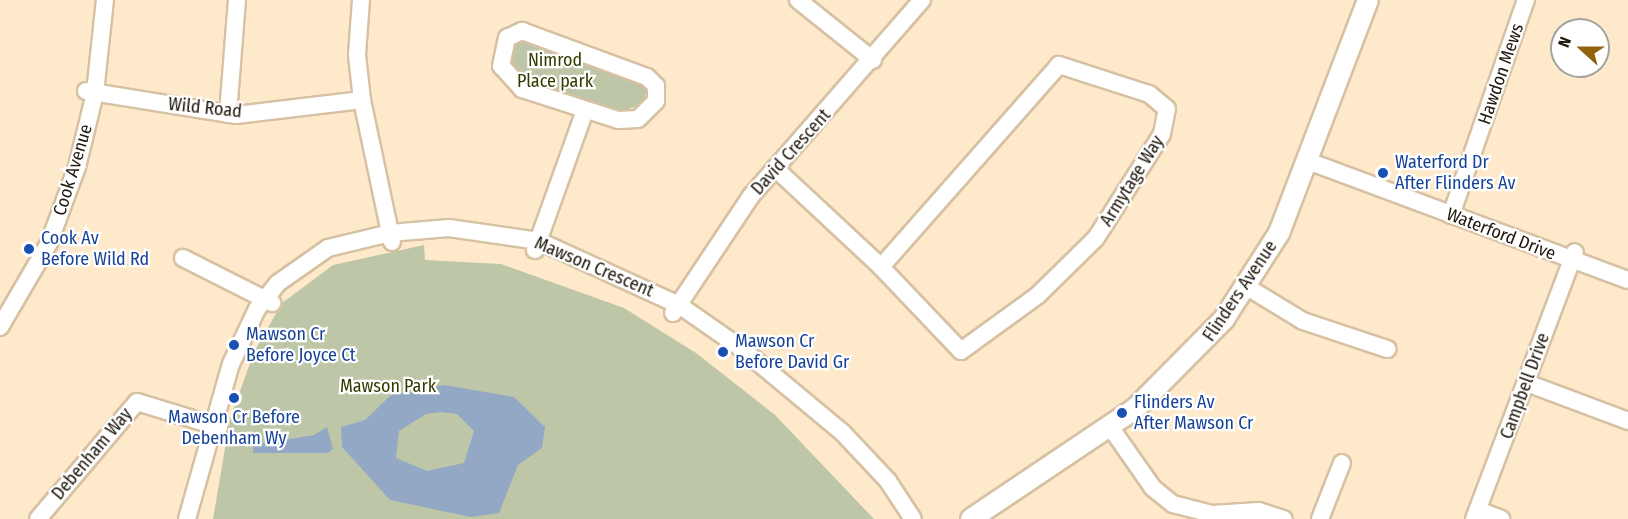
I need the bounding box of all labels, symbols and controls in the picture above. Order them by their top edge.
north arrow [1550,18,1610,78]
street label: Hawdon Mews [1474,21,1528,127]
text: N [1554,34,1575,50]
park label: Nimrod Place park [517,50,593,92]
street label: Wild Road [167,93,243,123]
street label: David Crescent [747,105,835,199]
street label: Cook Avenue [49,122,97,218]
street label: Armytage Way [1096,132,1168,230]
place label: Waterford Dr After Flinders Av [1395,152,1515,195]
marker: Waterford Dr After Flinders Av [1376,166,1390,180]
street label: Waterford Drive [1443,203,1559,265]
place label: Cook Av Before Wild Rd [41,228,149,270]
street label: Mawson Crescent [531,232,657,302]
street label: Flinders Avenue [1198,236,1282,346]
marker: Cook Av Before Wild Rd [22,242,36,256]
place label: Mawson Cr Before Joyce Ct [246,324,356,366]
street label: Campbell Drive [1496,330,1554,442]
place label: Mawson Cr Before David Gr [735,331,849,374]
marker: Mawson Cr Before Joyce Ct [227,338,241,352]
marker: Mawson Cr Before David Gr [716,345,730,359]
park label: Mawson Park [340,375,436,397]
marker: Mawson Cr Before Debenham Wy [227,391,241,405]
place label: Flinders Av After Mawson Cr [1134,392,1253,434]
street label: Debenham Way [47,404,137,504]
marker: Flinders Av After Mawson Cr [1115,406,1129,420]
place label: Mawson Cr Before Debenham Wy [168,407,300,450]

